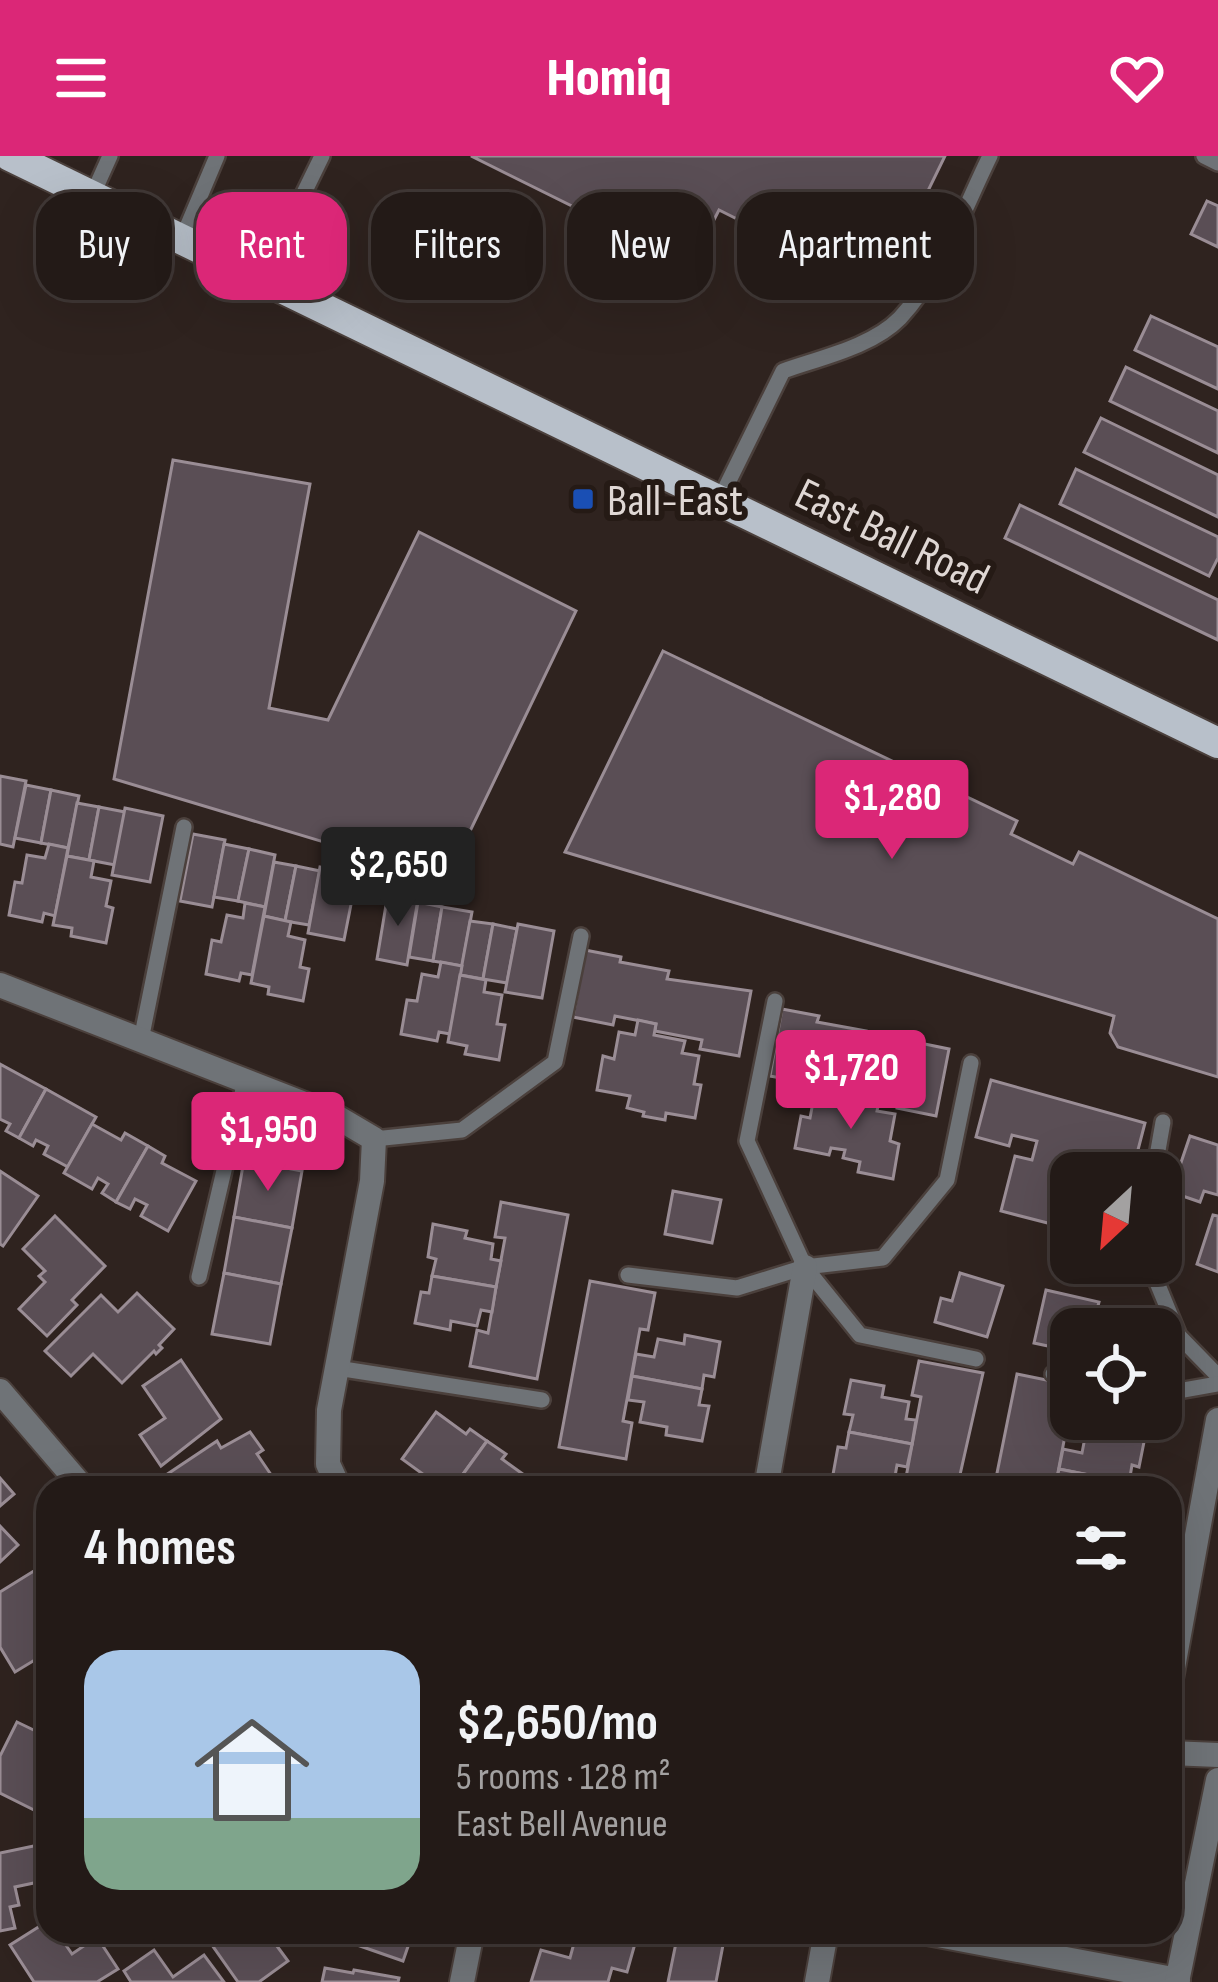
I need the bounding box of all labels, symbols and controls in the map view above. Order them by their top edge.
icon: menu [48,45,114,111]
icon: heart [1104,45,1170,111]
text: Homiq [546,46,672,111]
chip: Buy [36,192,172,300]
chip: Rent [196,192,347,300]
chip: Filters [371,192,543,300]
chip: New [567,192,713,300]
chip: Apartment [737,192,974,300]
street label: East Ball Road [786,467,998,608]
place label: Ball-East [607,474,743,529]
marker: Ball-East [570,486,596,512]
pin: $1,280 [794,760,990,862]
text: $1,280 [842,775,942,822]
pin: $2,650 [300,827,496,929]
text: $2,650 [348,842,448,889]
pin: $1,720 [753,1030,949,1132]
text: $1,720 [803,1045,899,1092]
pin: $1,950 [170,1092,366,1194]
text: $1,950 [218,1107,318,1154]
north arrow [1050,1152,1182,1284]
map controls [1050,1152,1182,1440]
button: locate [1050,1308,1182,1440]
icon: filters [1068,1515,1134,1581]
text: 4 homes [84,1518,236,1579]
text: $2,650/mo [456,1693,658,1754]
icon: home [180,1698,324,1842]
text: 5 rooms · 128 m² [456,1754,671,1801]
text: East Bell Avenue [456,1801,668,1848]

